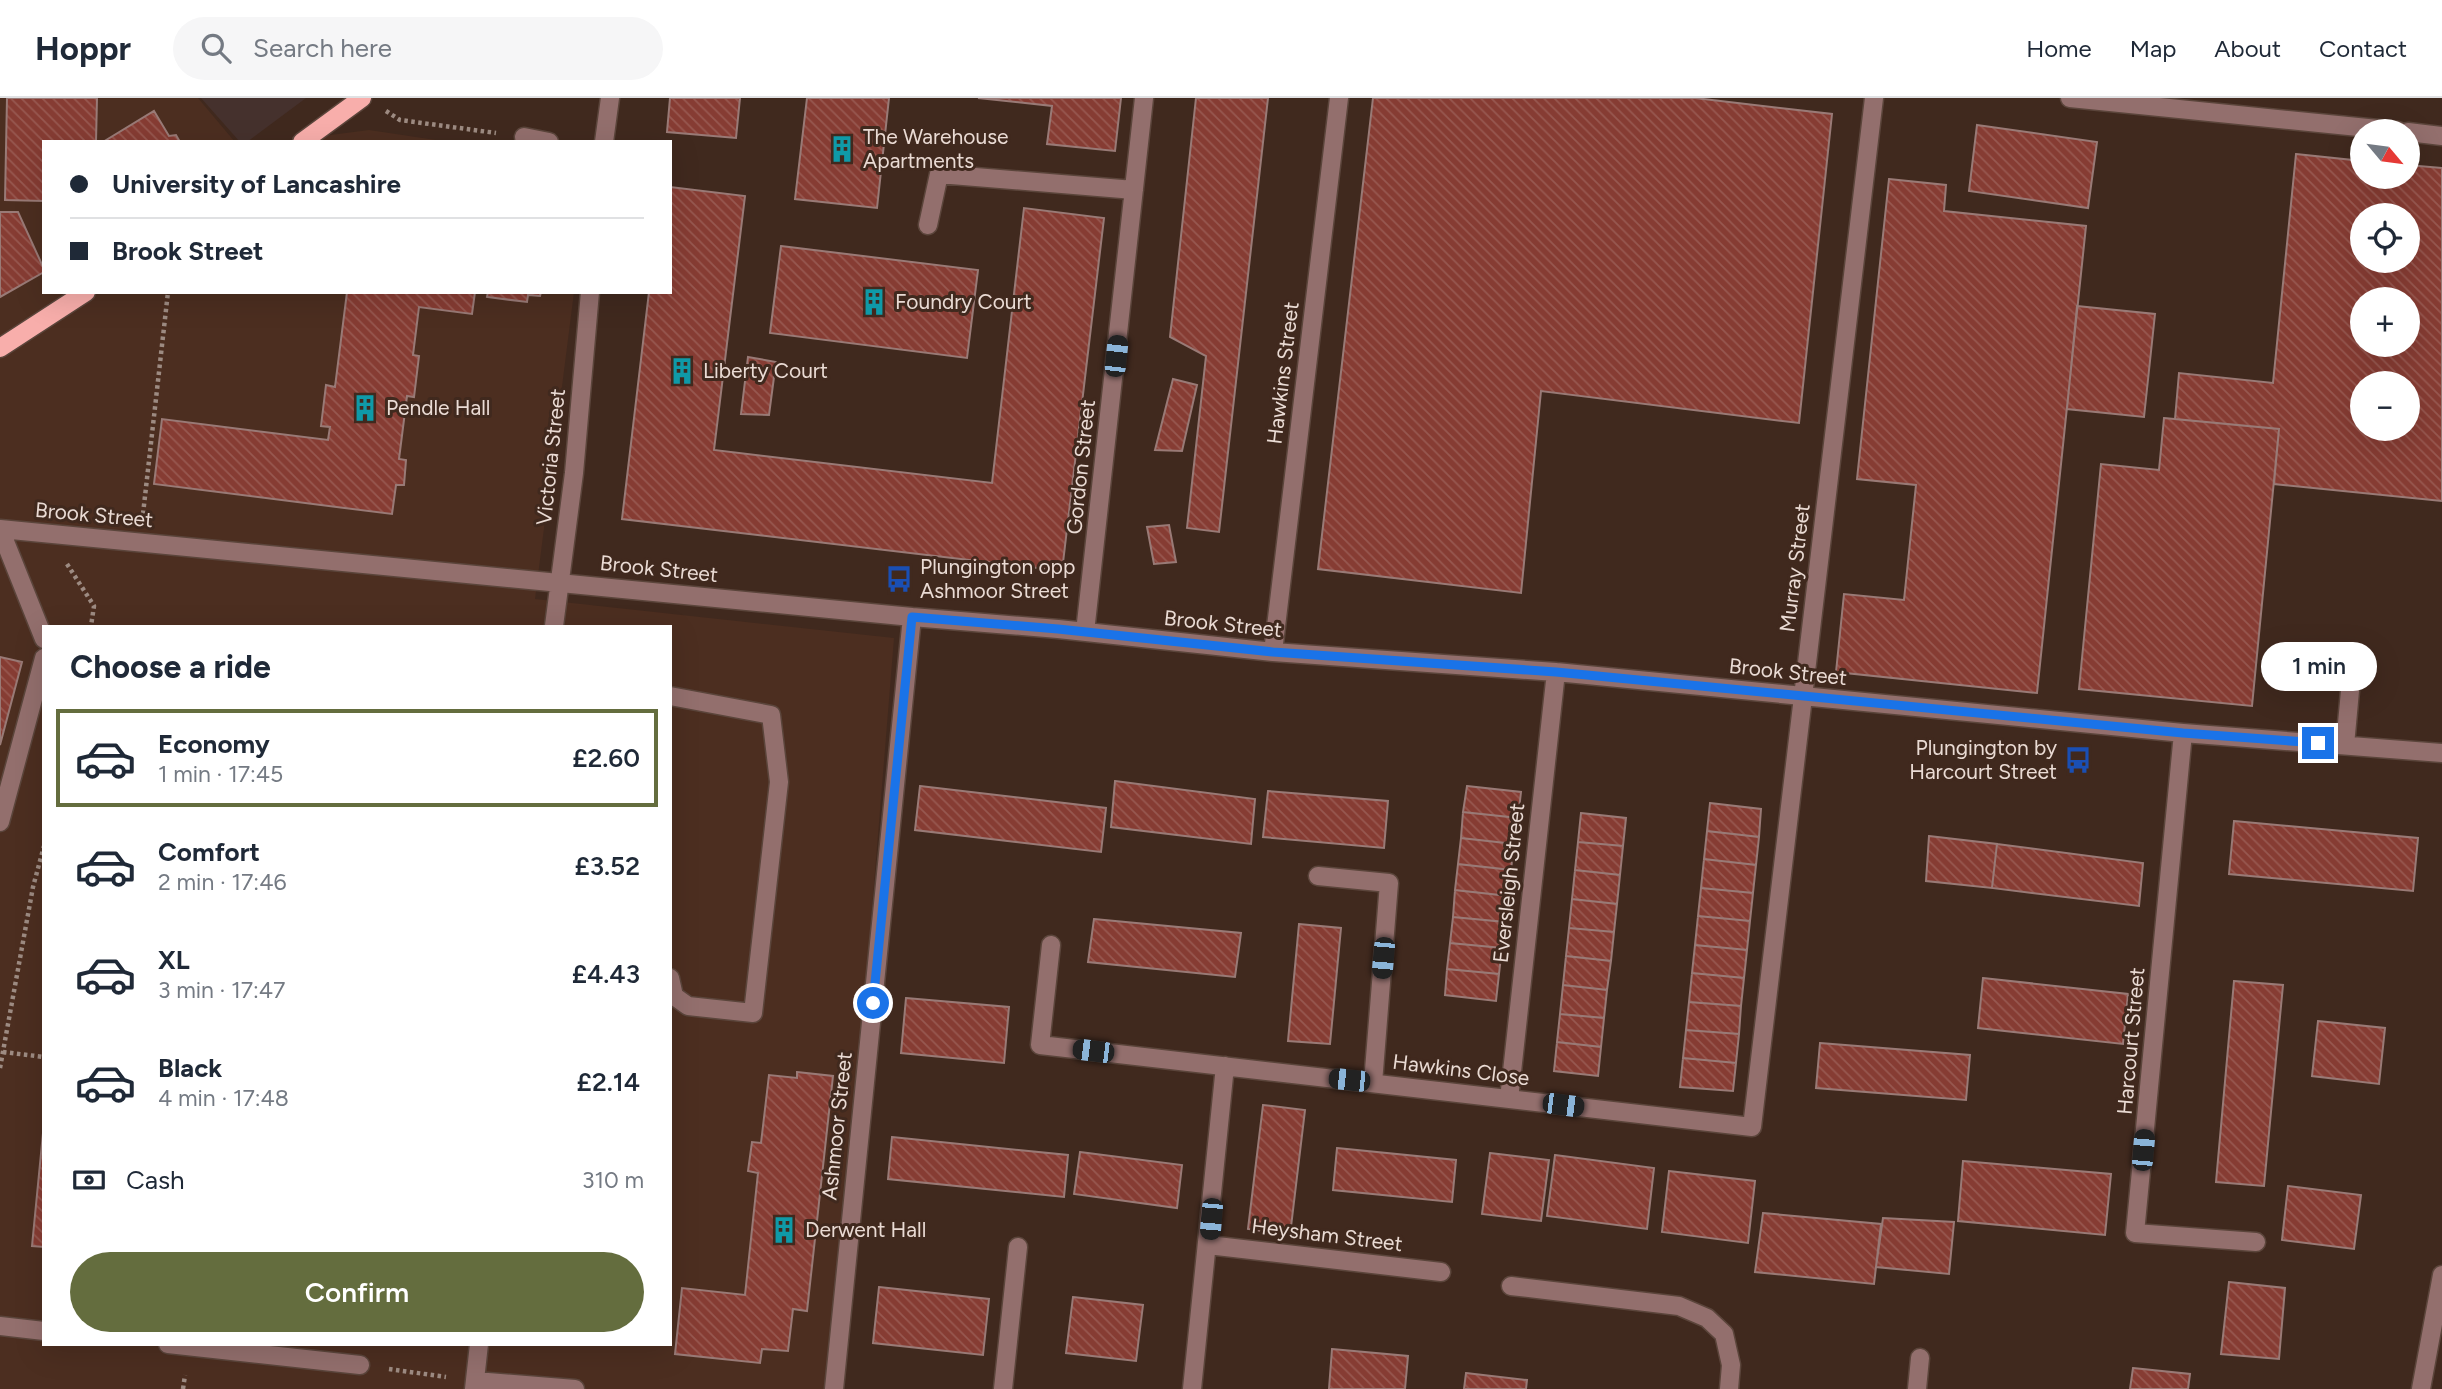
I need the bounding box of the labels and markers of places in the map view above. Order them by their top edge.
place label: The Warehouse Apartments [863,124,1008,173]
building icon: The Warehouse Apartments [827,134,857,164]
building icon: Foundry Court [859,287,889,317]
place label: Foundry Court [895,289,1032,314]
building icon: Liberty Court [667,356,697,386]
place label: Liberty Court [703,358,828,383]
building icon: Pendle Hall [350,393,380,423]
place label: Pendle Hall [386,395,490,420]
place label: Plungington opp Ashmoor Street [920,554,1075,603]
bus stop icon: Plungington opp Ashmoor Street [884,564,914,594]
place label: Plungington by Harcourt Street [1909,735,2057,784]
bus stop icon: Plungington by Harcourt Street [2063,745,2093,775]
building icon: Derwent Hall [769,1215,799,1245]
place label: Derwent Hall [805,1217,926,1242]

